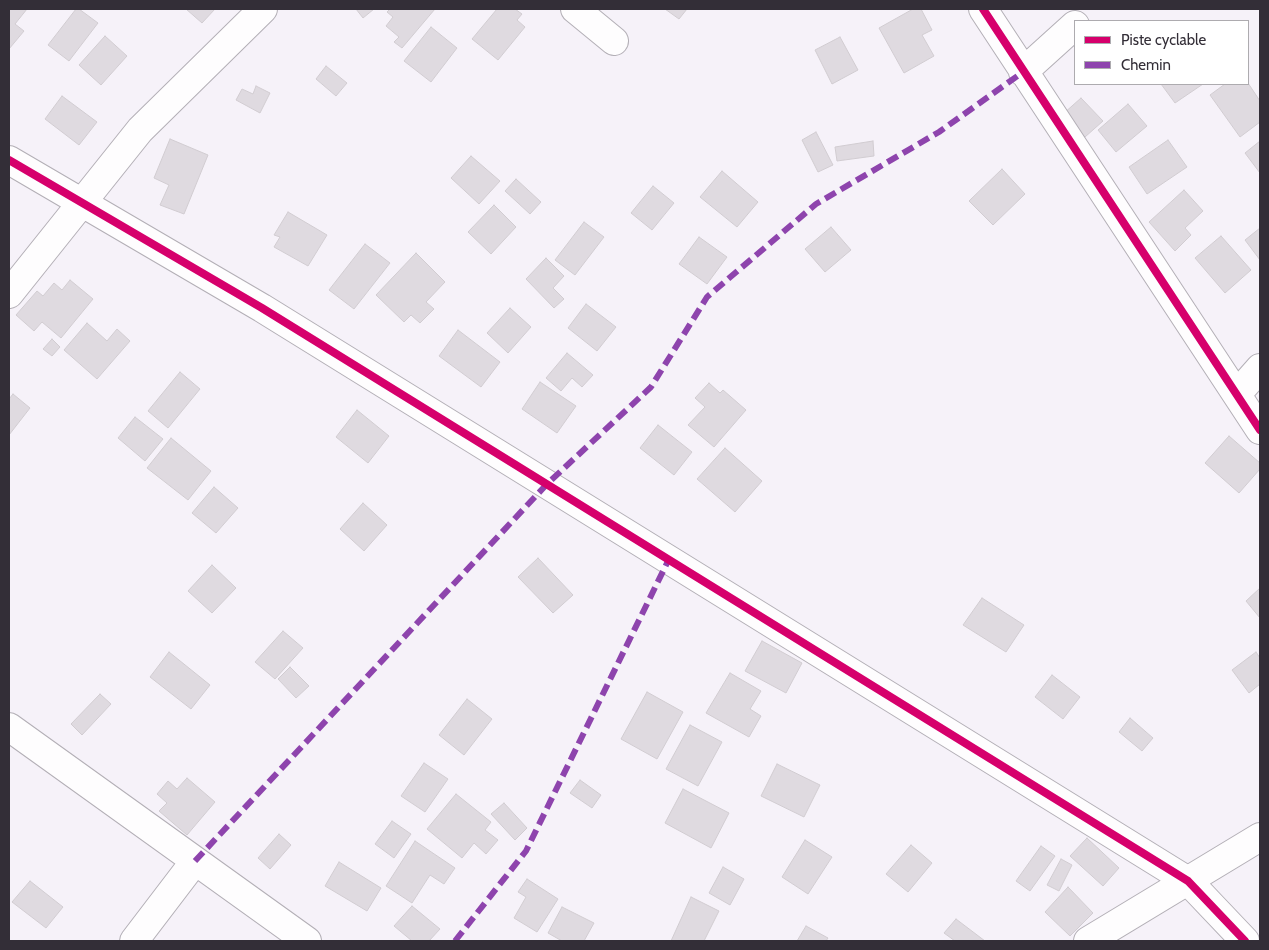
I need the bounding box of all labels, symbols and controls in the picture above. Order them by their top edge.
legend [1074,20,1249,85]
text: Piste cyclable [1121,31,1206,49]
text: Chemin [1121,56,1171,74]

